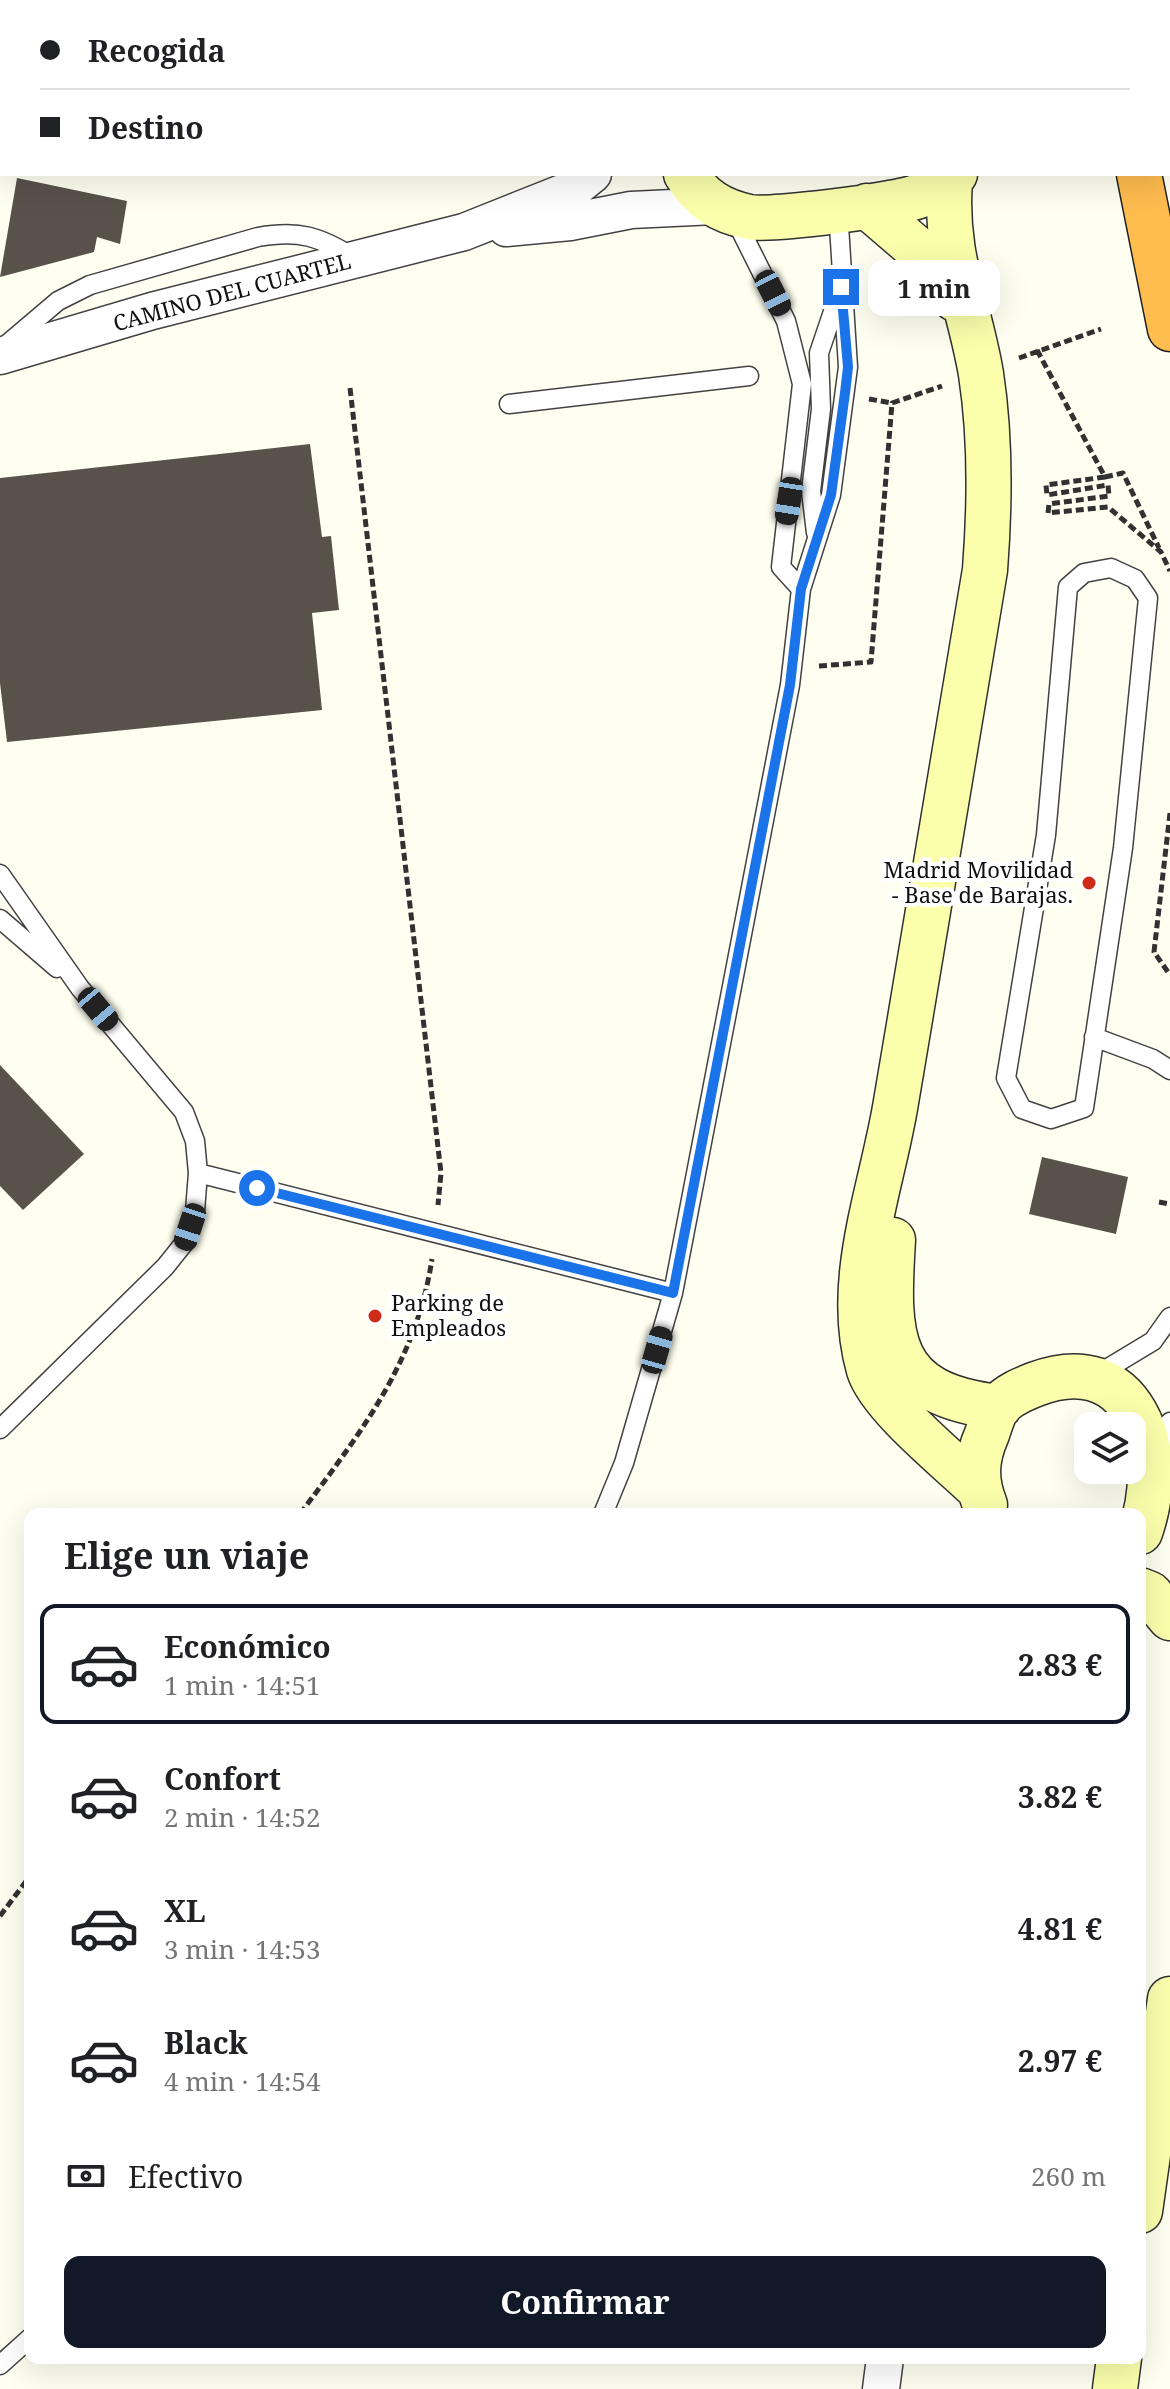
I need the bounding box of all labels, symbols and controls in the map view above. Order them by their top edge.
text: Recogida [88,30,226,71]
text: Destino [88,107,204,148]
street label: CAMINO DEL CUARTEL [110,245,354,337]
callout: 1 min [869,259,1001,315]
car [751,266,795,320]
route end [823,269,859,305]
text: 1 min [897,270,971,306]
car [773,475,805,527]
place label: Madrid Movilidad - Base de Barajas. [883,854,1073,909]
marker: Madrid Movilidad - Base de Barajas. [1080,874,1098,892]
car [73,983,123,1035]
route start [239,1170,275,1206]
car [171,1200,209,1254]
place label: Parking de Empleados [391,1287,506,1342]
marker: Parking de Empleados [366,1307,384,1325]
car [639,1324,675,1376]
map controls [1074,1412,1146,1484]
button: layers [1074,1412,1146,1484]
text: Elige un viaje [64,1531,309,1580]
text: Económico [164,1626,331,1667]
icon: car [68,1628,140,1700]
text: 2.83 € [1018,1644,1102,1685]
text: 1 min · 14:51 [164,1667,321,1703]
text: Confort [164,1758,281,1799]
icon: car [68,1760,140,1832]
text: 3.82 € [1018,1776,1102,1817]
text: 2 min · 14:52 [164,1799,321,1835]
text: XL [164,1890,206,1931]
icon: car [68,1892,140,1964]
text: 4.81 € [1018,1908,1102,1949]
text: 3 min · 14:53 [164,1931,321,1967]
text: Black [164,2022,248,2063]
icon: car [68,2024,140,2096]
text: 2.97 € [1018,2040,1102,2081]
text: 4 min · 14:54 [164,2063,321,2099]
icon: cash [64,2154,108,2198]
text: Efectivo [128,2156,243,2197]
text: 260 m [1031,2158,1106,2194]
button: Confirmar [64,2256,1106,2348]

